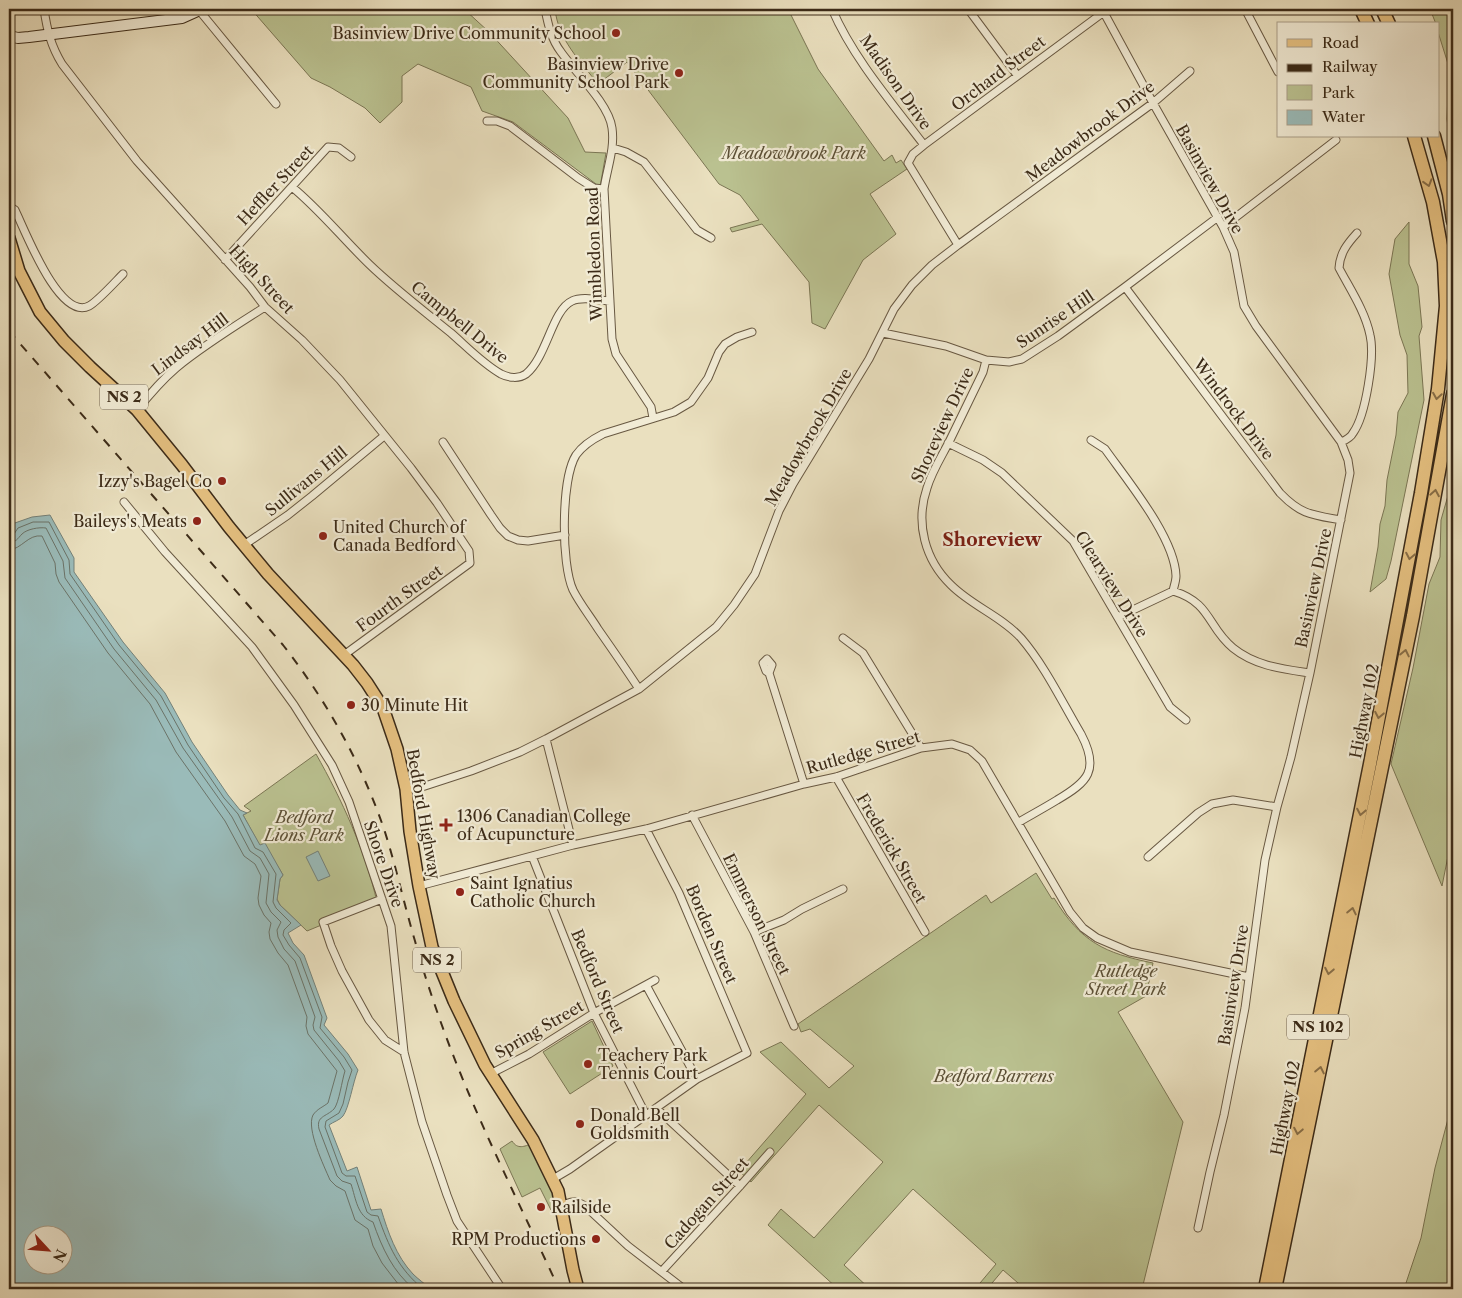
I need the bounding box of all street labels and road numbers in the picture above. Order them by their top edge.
street label: Madison Drive [856,31,936,134]
street label: Orchard Street [947,31,1049,115]
street label: Meadowbrook Drive [1022,76,1158,186]
street label: Basinview Drive [1172,121,1248,237]
street label: Heffler Street [233,140,318,229]
street label: Wimbledon Road [582,186,606,322]
street label: High Street [225,240,299,318]
street label: Campbell Drive [407,277,513,367]
street label: Sunrise Hill [1012,286,1098,352]
street label: Lindsay Hill [148,309,232,379]
street label: Windrock Drive [1189,354,1279,464]
street label: Meadowbrook Drive [760,364,856,510]
street label: Shoreview Drive [906,364,978,486]
road number: NS 2 [100,384,148,410]
street label: Sullivans Hill [261,442,351,520]
street label: Basinview Drive [1291,526,1335,650]
street label: Clearview Drive [1071,527,1153,641]
street label: Fourth Street [352,560,446,636]
street label: Highway 102 [1345,662,1383,760]
street label: Rutledge Street [804,726,923,778]
street label: Bedford Highway [403,747,446,882]
street label: Frederick Street [853,790,932,907]
street label: Shore Drive [360,818,408,910]
street label: Emmerson Street [719,850,795,978]
street label: Borden Street [682,881,742,987]
street label: Basinview Drive [1214,923,1252,1047]
street label: Bedford Street [567,926,629,1036]
road number: NS 2 [413,948,461,972]
street label: Spring Street [491,995,587,1062]
road number: NS 102 [1287,1014,1349,1040]
street label: Highway 102 [1266,1059,1304,1157]
street label: Cadogan Street [659,1153,753,1253]

